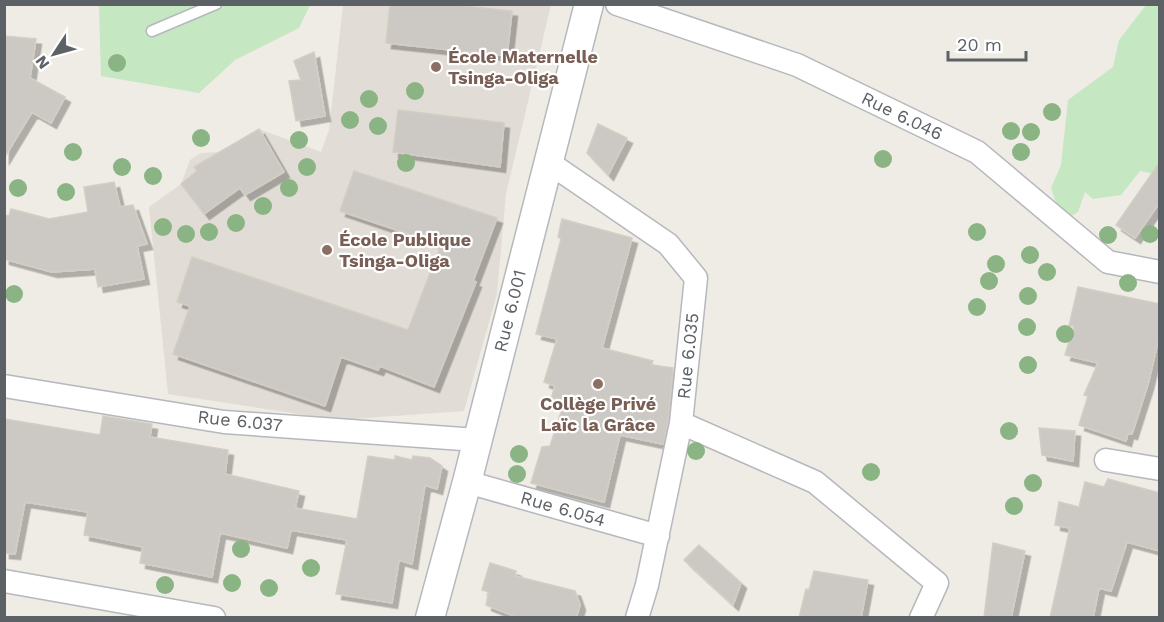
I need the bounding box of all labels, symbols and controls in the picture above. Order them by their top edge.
north arrow [24,24,84,84]
scale bar [948,24,1026,62]
text: 20 m [957,34,1002,55]
place label: École Maternelle Tsinga-Oliga [448,46,598,88]
text: N [31,52,53,73]
marker: École Maternelle Tsinga-Oliga [429,60,443,74]
street label: Rue 6.046 [858,87,946,144]
place label: École Publique Tsinga-Oliga [339,229,471,271]
marker: École Publique Tsinga-Oliga [320,243,334,257]
street label: Rue 6.001 [489,268,530,354]
street label: Rue 6.035 [673,312,702,400]
marker: Collège Privé Laïc la Grâce [591,377,605,391]
place label: Collège Privé Laïc la Grâce [540,393,656,435]
street label: Rue 6.037 [196,406,284,435]
street label: Rue 6.054 [518,486,608,531]

